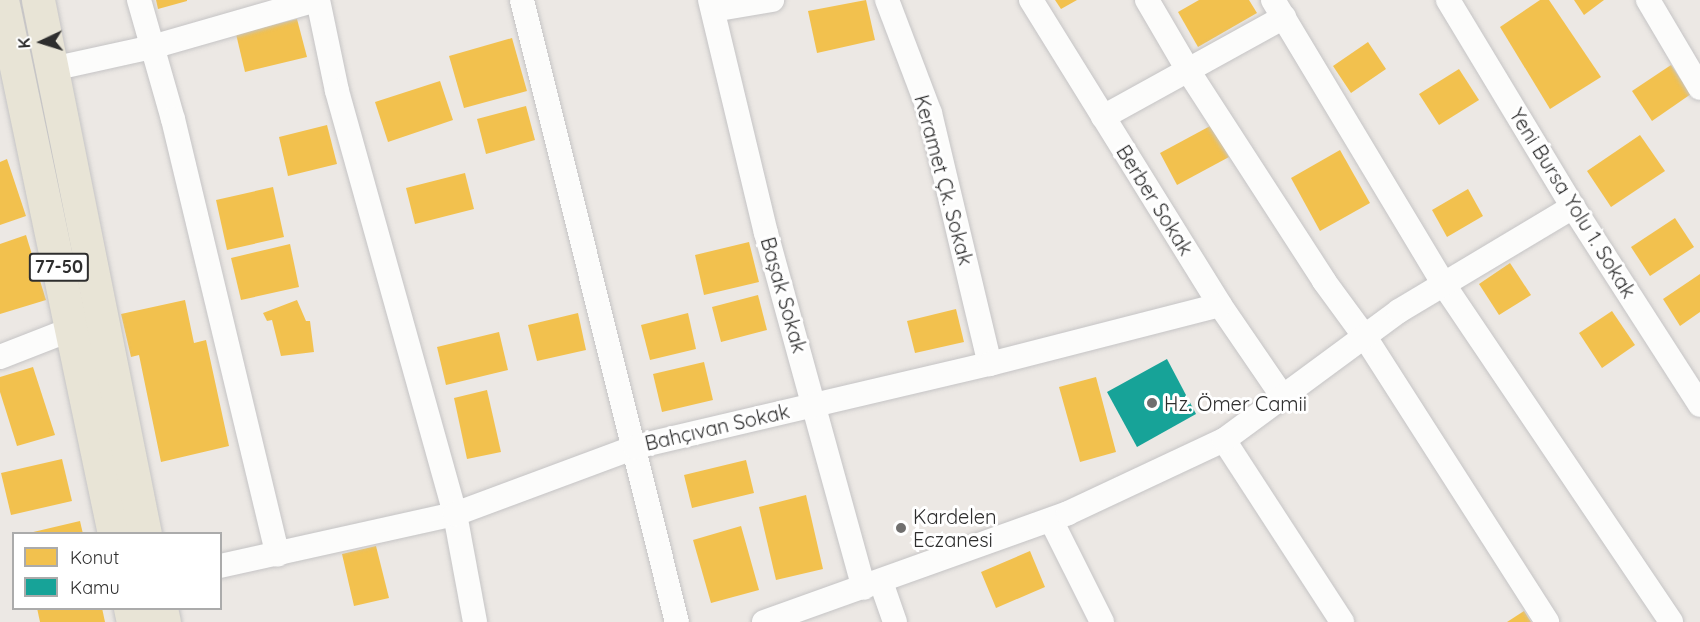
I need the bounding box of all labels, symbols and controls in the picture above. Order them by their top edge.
north arrow [12,12,72,72]
text: K [14,37,34,49]
street label: Keramet Çk. Sokak [910,92,978,268]
street label: Yeni Bursa Yolu 1. Sokak [1505,104,1641,302]
street label: Berber Sokak [1112,140,1198,260]
street label: Başak Sokak [756,234,812,356]
road number: 77-50 [28,252,90,282]
place label: Hz. Ömer Camii [1164,391,1307,415]
marker: Hz. Ömer Camii [1145,396,1159,410]
street label: Bahçıvan Sokak [642,399,792,455]
place label: Kardelen Eczanesi [913,504,997,551]
marker: Kardelen Eczanesi [894,521,908,535]
legend [12,532,222,610]
text: Konut [70,546,119,569]
text: Kamu [70,576,120,599]

